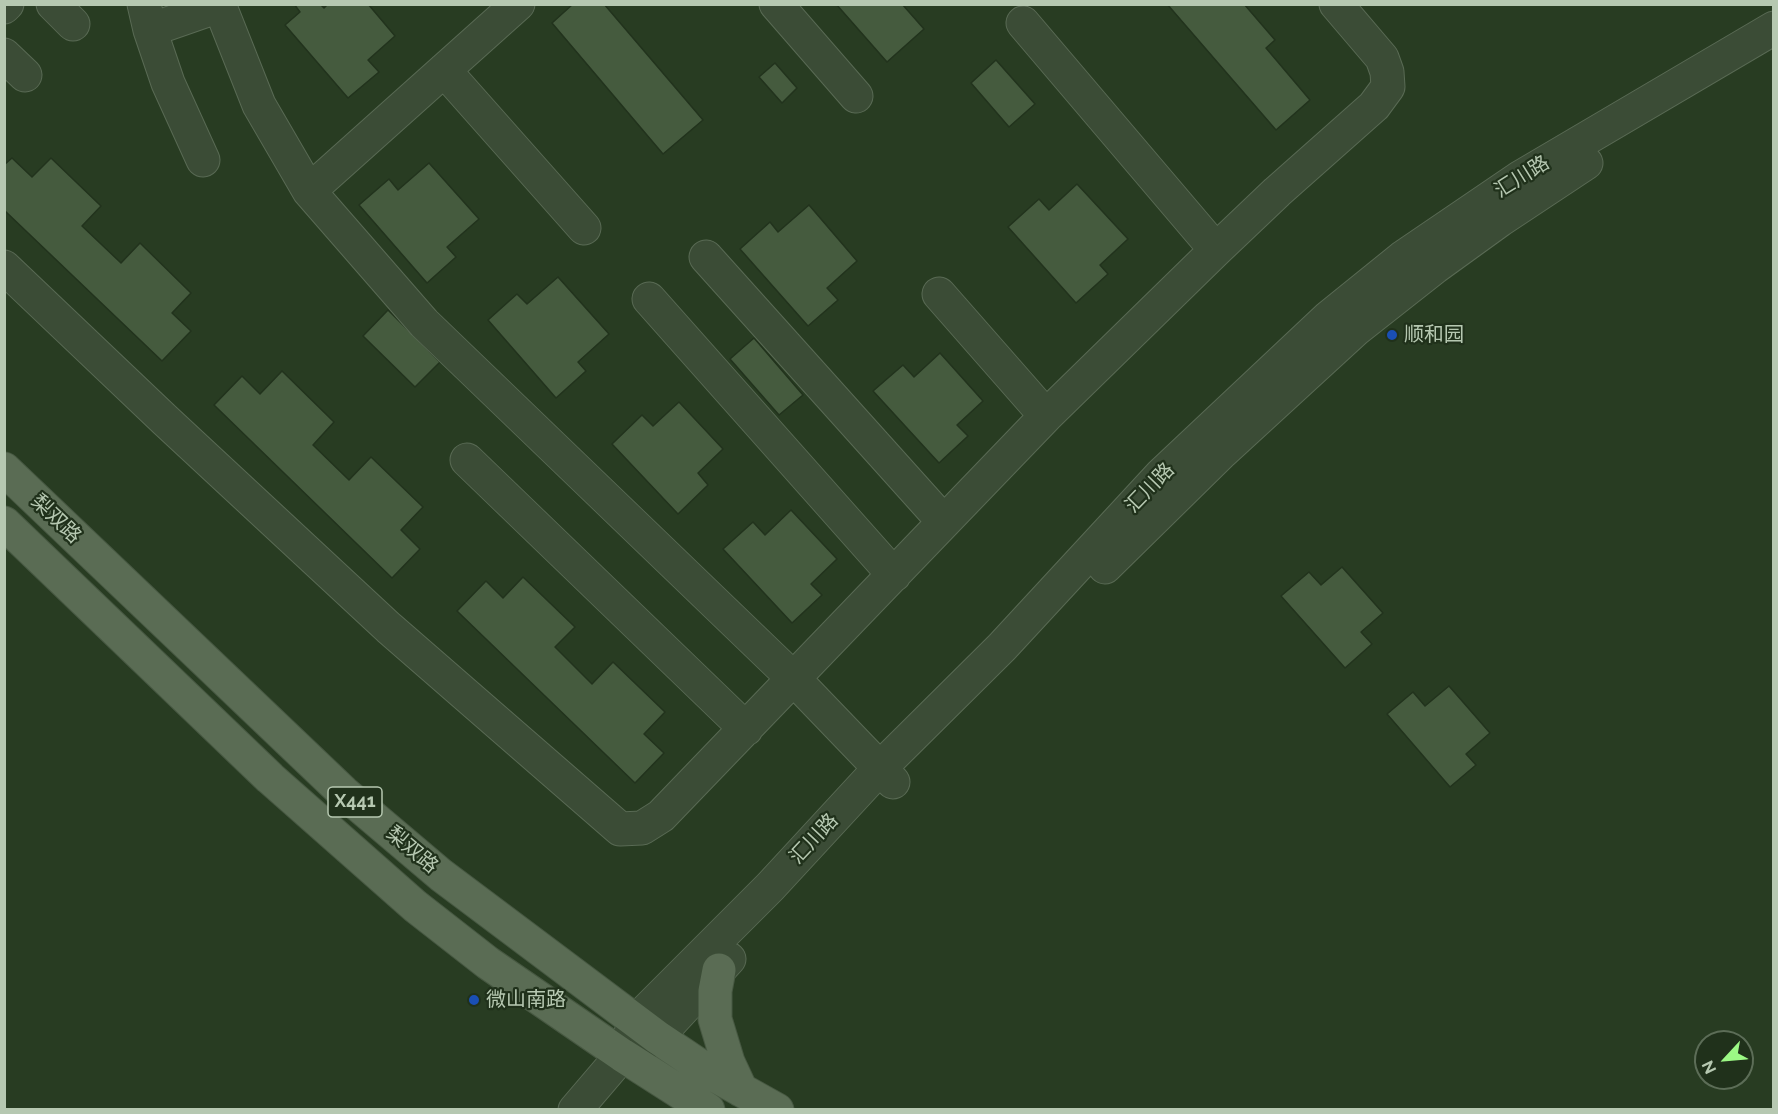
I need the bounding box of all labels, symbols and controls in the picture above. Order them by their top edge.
street label: 汇川路 [1490,151,1554,203]
place label: 顺和园 [1404,323,1464,347]
marker: 顺和园 [1385,328,1399,342]
street label: 汇川路 [1121,458,1179,518]
street label: 梨双路 [26,490,86,548]
road number: X441 [328,787,382,817]
street label: 汇川路 [785,809,843,869]
street label: 梨双路 [381,822,443,878]
place label: 微山南路 [486,988,566,1012]
marker: 微山南路 [467,993,481,1007]
north arrow [1694,1030,1754,1090]
text: N [1698,1058,1720,1077]

